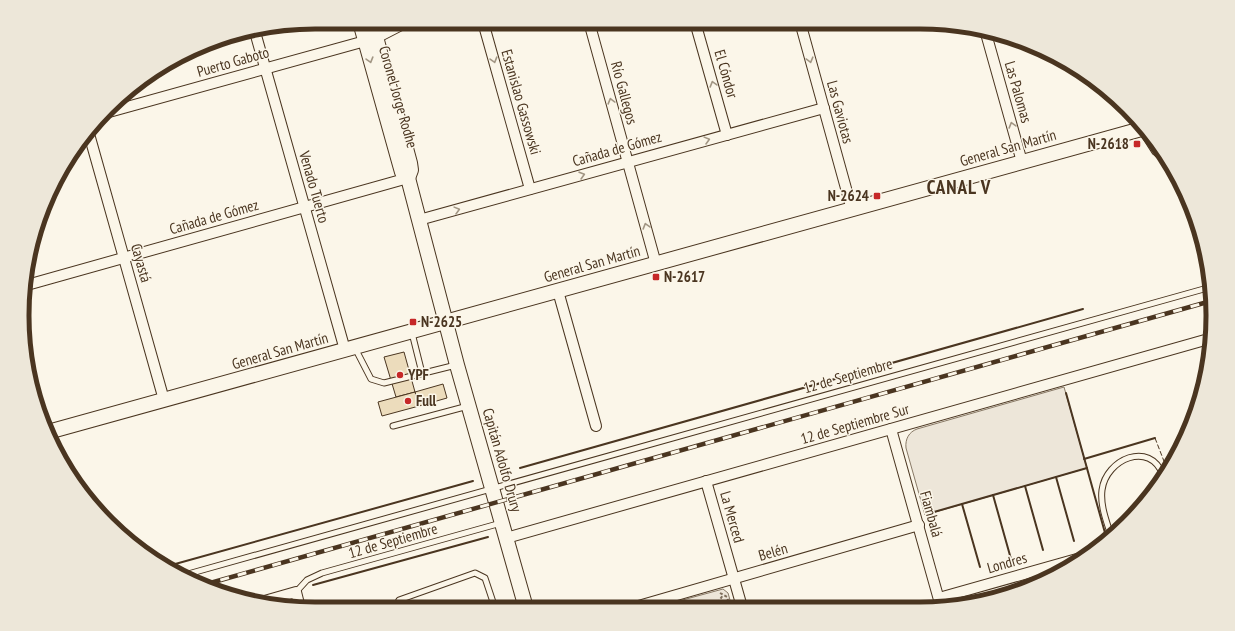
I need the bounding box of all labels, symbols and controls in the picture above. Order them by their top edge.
street label: Puerto Gaboto [195,42,271,81]
street label: Coronel Jorge Rodhe [375,44,422,150]
street label: Estanislao Gassowski [497,47,546,157]
street label: El Cóndor [710,47,743,101]
one-way arrow [366,56,374,63]
one-way arrow [489,56,498,63]
one-way arrow [806,57,814,63]
street label: Río Gallegos [607,59,642,127]
street label: Las Palomas [1001,59,1036,125]
street label: Las Gaviotas [823,78,858,145]
one-way arrow [709,80,717,87]
one-way arrow [607,98,616,105]
one-way arrow [1008,121,1017,128]
street label: General San Martín [958,125,1058,170]
street label: Cañada de Gómez [570,127,664,170]
place label: N-2618 [1088,134,1129,153]
one-way arrow [704,136,711,145]
marker: N-2618 [1132,139,1142,149]
street label: Venado Tuerto [295,148,334,225]
one-way arrow [578,171,585,180]
district label: CANAL V [927,175,991,199]
place label: N-2624 [828,186,869,205]
marker: N-2624 [872,191,882,201]
street label: Cañada de Gómez [167,195,261,238]
one-way arrow [453,206,460,214]
one-way arrow [642,223,651,230]
street label: Cayastá [127,241,156,284]
street label: General San Martín [542,241,642,286]
place label: N-2617 [664,267,705,286]
marker: N-2617 [651,272,661,282]
place label: N-2625 [421,312,462,331]
marker: N-2625 [408,317,418,327]
street label: General San Martín [230,328,330,373]
street label: 12 de Septiembre [801,354,895,397]
place label: YPF [407,365,429,384]
marker: YPF [395,370,405,380]
place label: Full [416,391,437,410]
marker: Full [403,396,413,406]
street label: 12 de Septiembre Sur [798,399,912,448]
street label: Capitán Adolfo Drury [479,406,526,514]
street label: La Merced [716,489,749,545]
street label: Fiambalá [916,489,947,539]
street label: 12 de Septiembre [346,519,440,562]
street label: Belén [756,538,790,565]
street label: Londres [985,548,1029,577]

